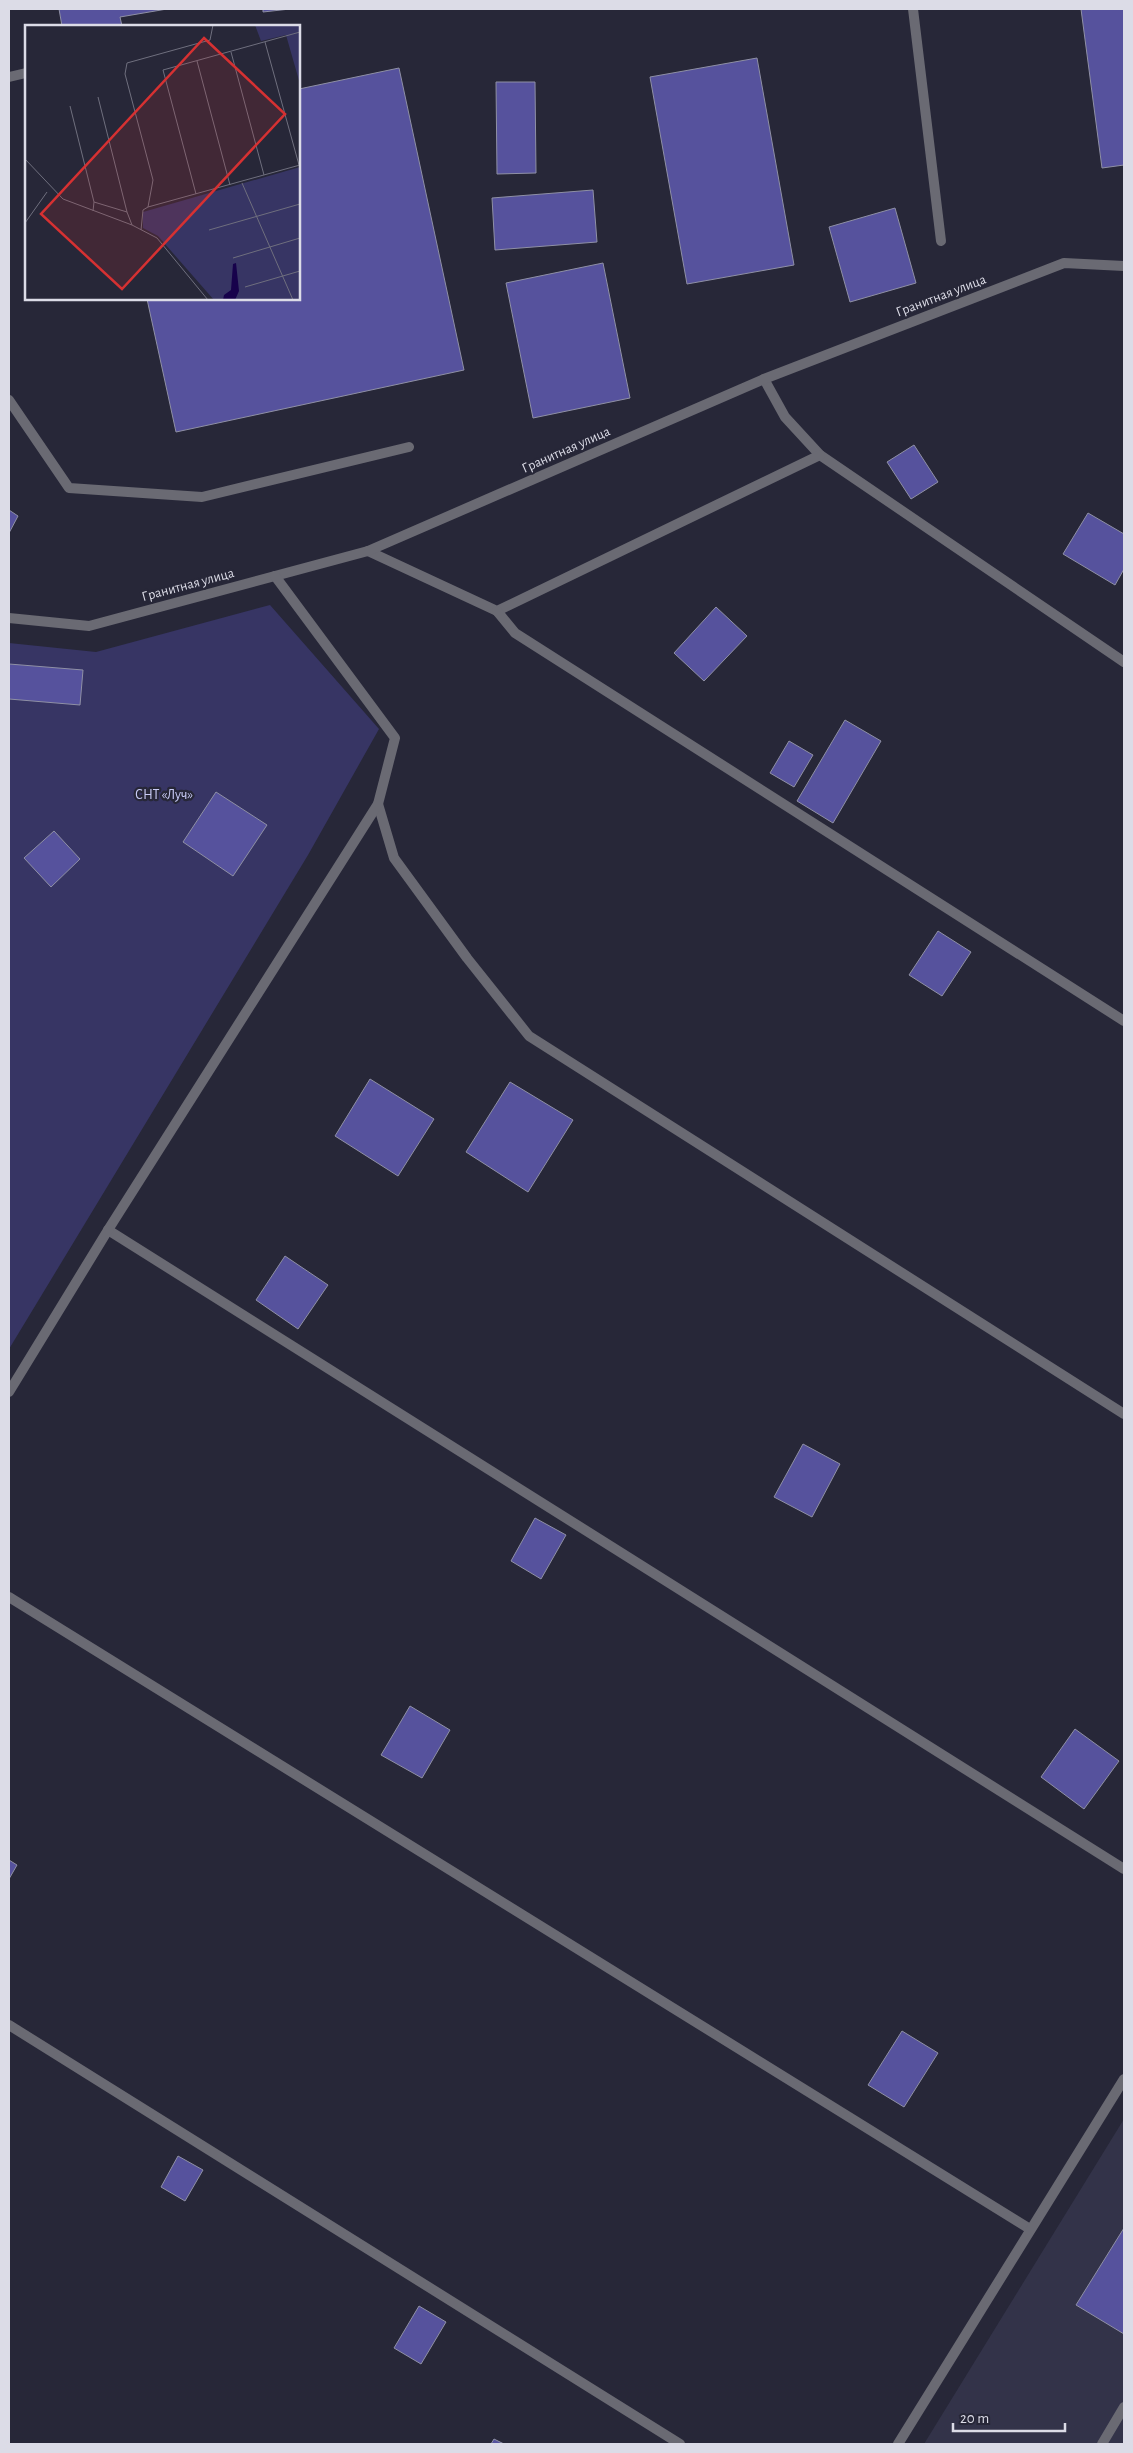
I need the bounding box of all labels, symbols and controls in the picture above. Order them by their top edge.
inset map [25,25,300,300]
street label: Гранитная улица [894,272,989,320]
street label: Гранитная улица [520,424,613,476]
street label: Гранитная улица [140,566,236,604]
park label: СНТ «Луч» [135,788,193,802]
scale bar [953,2400,1066,2432]
text: 20 m [960,2411,989,2426]

